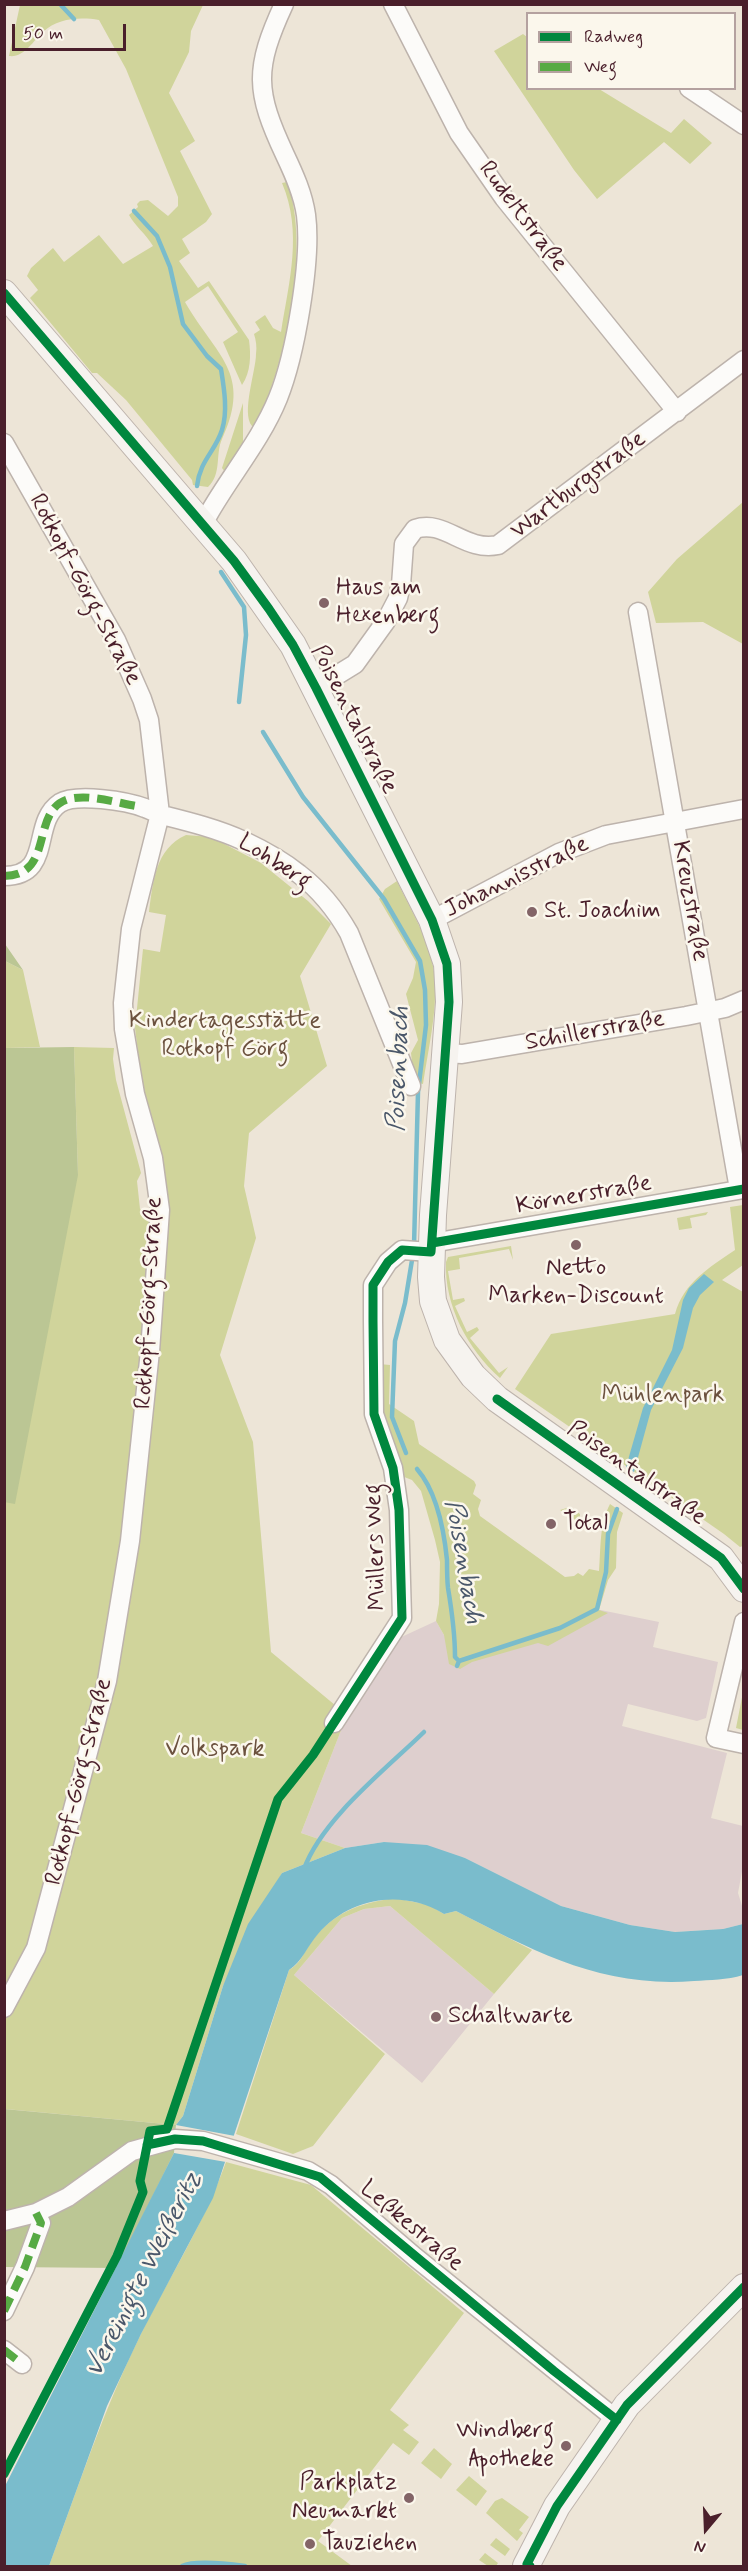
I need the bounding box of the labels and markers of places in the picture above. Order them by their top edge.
place label: Haus am Hexenberg [336,575,440,631]
marker: Haus am Hexenberg [317,596,331,610]
place label: St. Joachim [544,898,661,926]
marker: St. Joachim [525,905,539,919]
marker: Netto Marken-Discount [569,1238,583,1252]
place label: Netto Marken-Discount [488,1255,664,1311]
place label: Total [563,1510,608,1538]
marker: Total [544,1517,558,1531]
place label: Schaltwarte [448,2003,573,2031]
marker: Schaltwarte [429,2010,443,2024]
place label: Windberg Apotheke [456,2418,554,2474]
marker: Windberg Apotheke [559,2439,573,2453]
place label: Parkplatz Neumarkt [292,2470,397,2526]
marker: Parkplatz Neumarkt [402,2491,416,2505]
place label: Tauziehen [322,2530,417,2558]
marker: Tauziehen [303,2537,317,2551]

